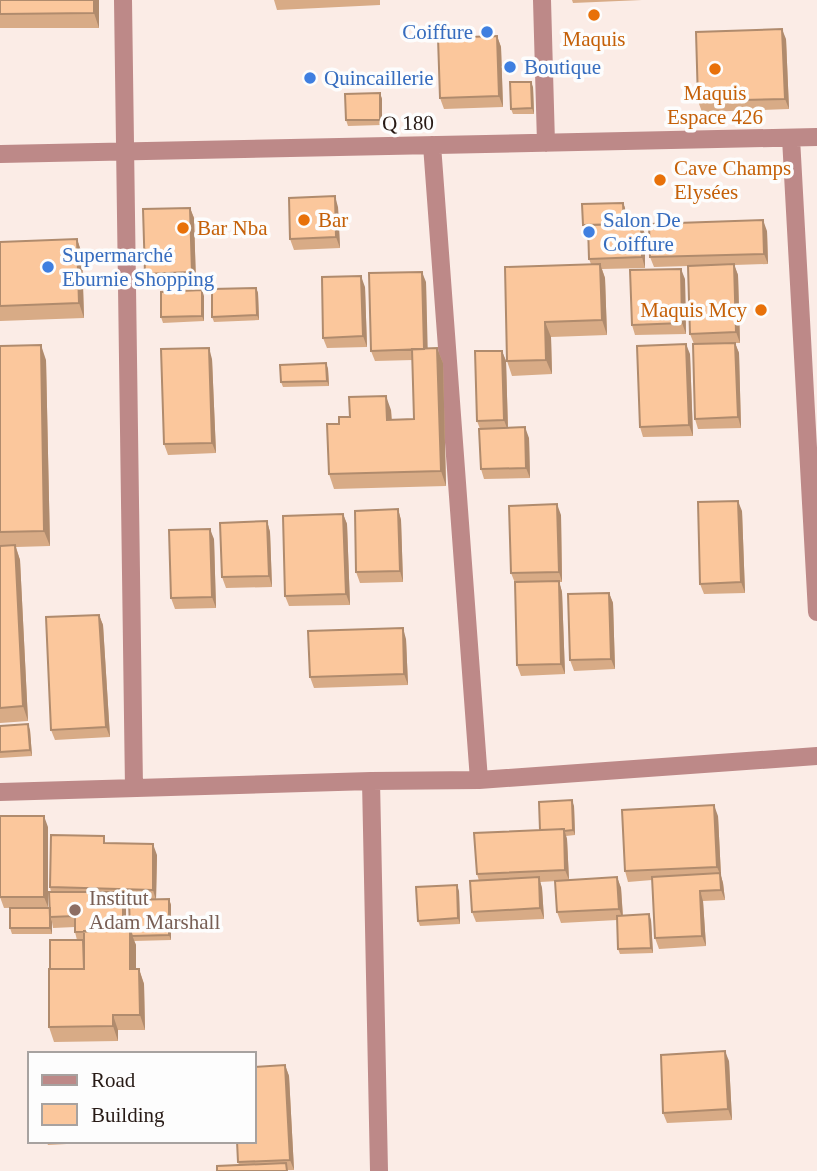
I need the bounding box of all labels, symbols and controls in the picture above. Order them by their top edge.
marker: Maquis [586,7,602,23]
place label: Coiffure [402,20,473,44]
marker: Coiffure [479,24,495,40]
place label: Maquis [563,27,626,51]
place label: Boutique [524,55,601,79]
marker: Boutique [502,59,518,75]
marker: Maquis Espace 426 [707,61,723,77]
place label: Quincaillerie [324,66,434,90]
marker: Quincaillerie [302,70,318,86]
place label: Maquis Espace 426 [667,81,763,129]
street label: Q 180 [382,111,434,135]
place label: Cave Champs Elysées [674,156,791,204]
marker: Cave Champs Elysées [652,172,668,188]
place label: Bar [318,208,348,232]
place label: Salon De Coiffure [603,208,681,256]
marker: Bar [296,212,312,228]
place label: Bar Nba [197,216,268,240]
marker: Bar Nba [175,220,191,236]
marker: Salon De Coiffure [581,224,597,240]
place label: Supermarché Eburnie Shopping [62,243,215,291]
marker: Supermarché Eburnie Shopping [40,259,56,275]
place label: Maquis Mcy [640,298,747,322]
marker: Maquis Mcy [753,302,769,318]
place label: Institut Adam Marshall [89,886,220,934]
marker: Institut Adam Marshall [67,902,83,918]
legend [28,1052,256,1143]
text: Road [91,1068,136,1092]
text: Building [91,1103,165,1127]

